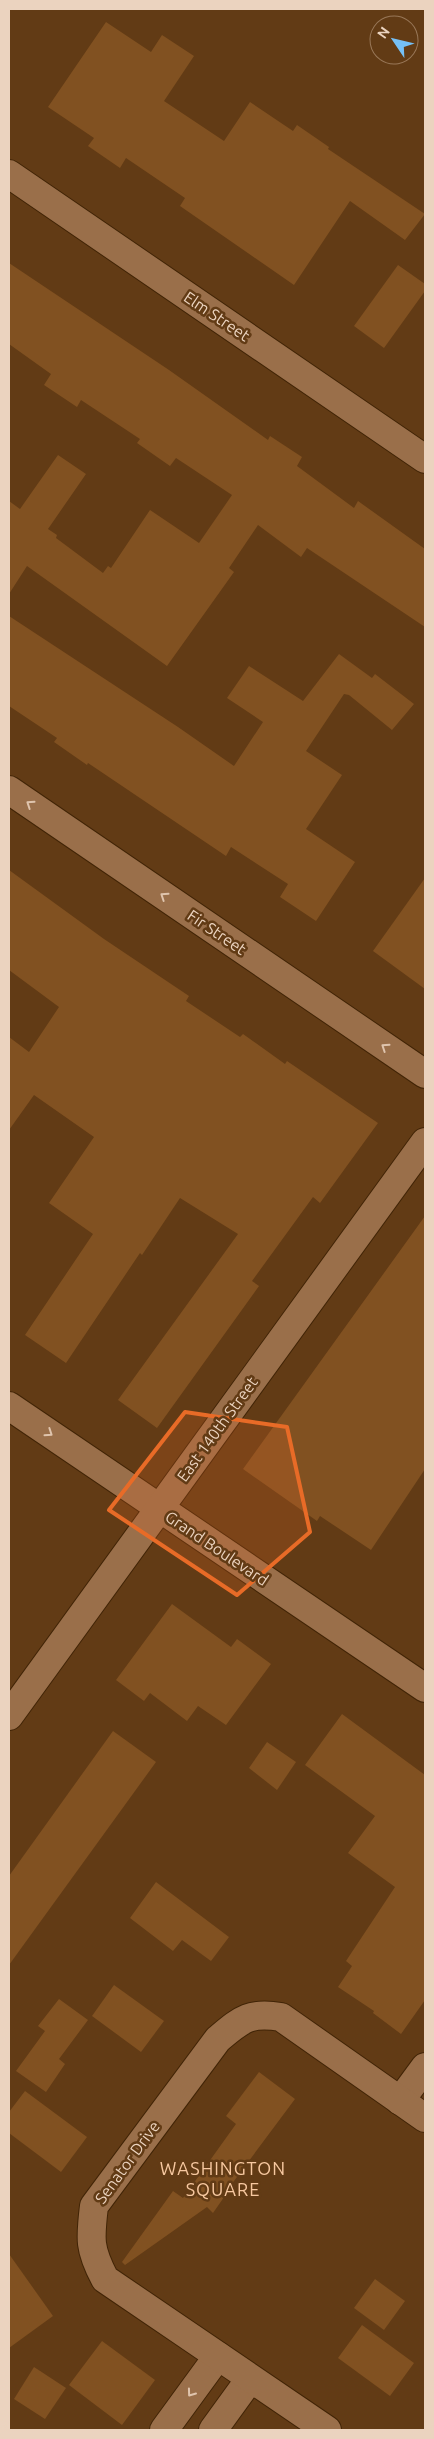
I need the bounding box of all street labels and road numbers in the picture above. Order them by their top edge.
street label: Elm Street [181,287,254,345]
street label: Fir Street [184,906,250,959]
street label: East 140th Street [173,1373,261,1485]
street label: Grand Boulevard [162,1507,272,1589]
street label: Senator Drive [91,2117,163,2207]

